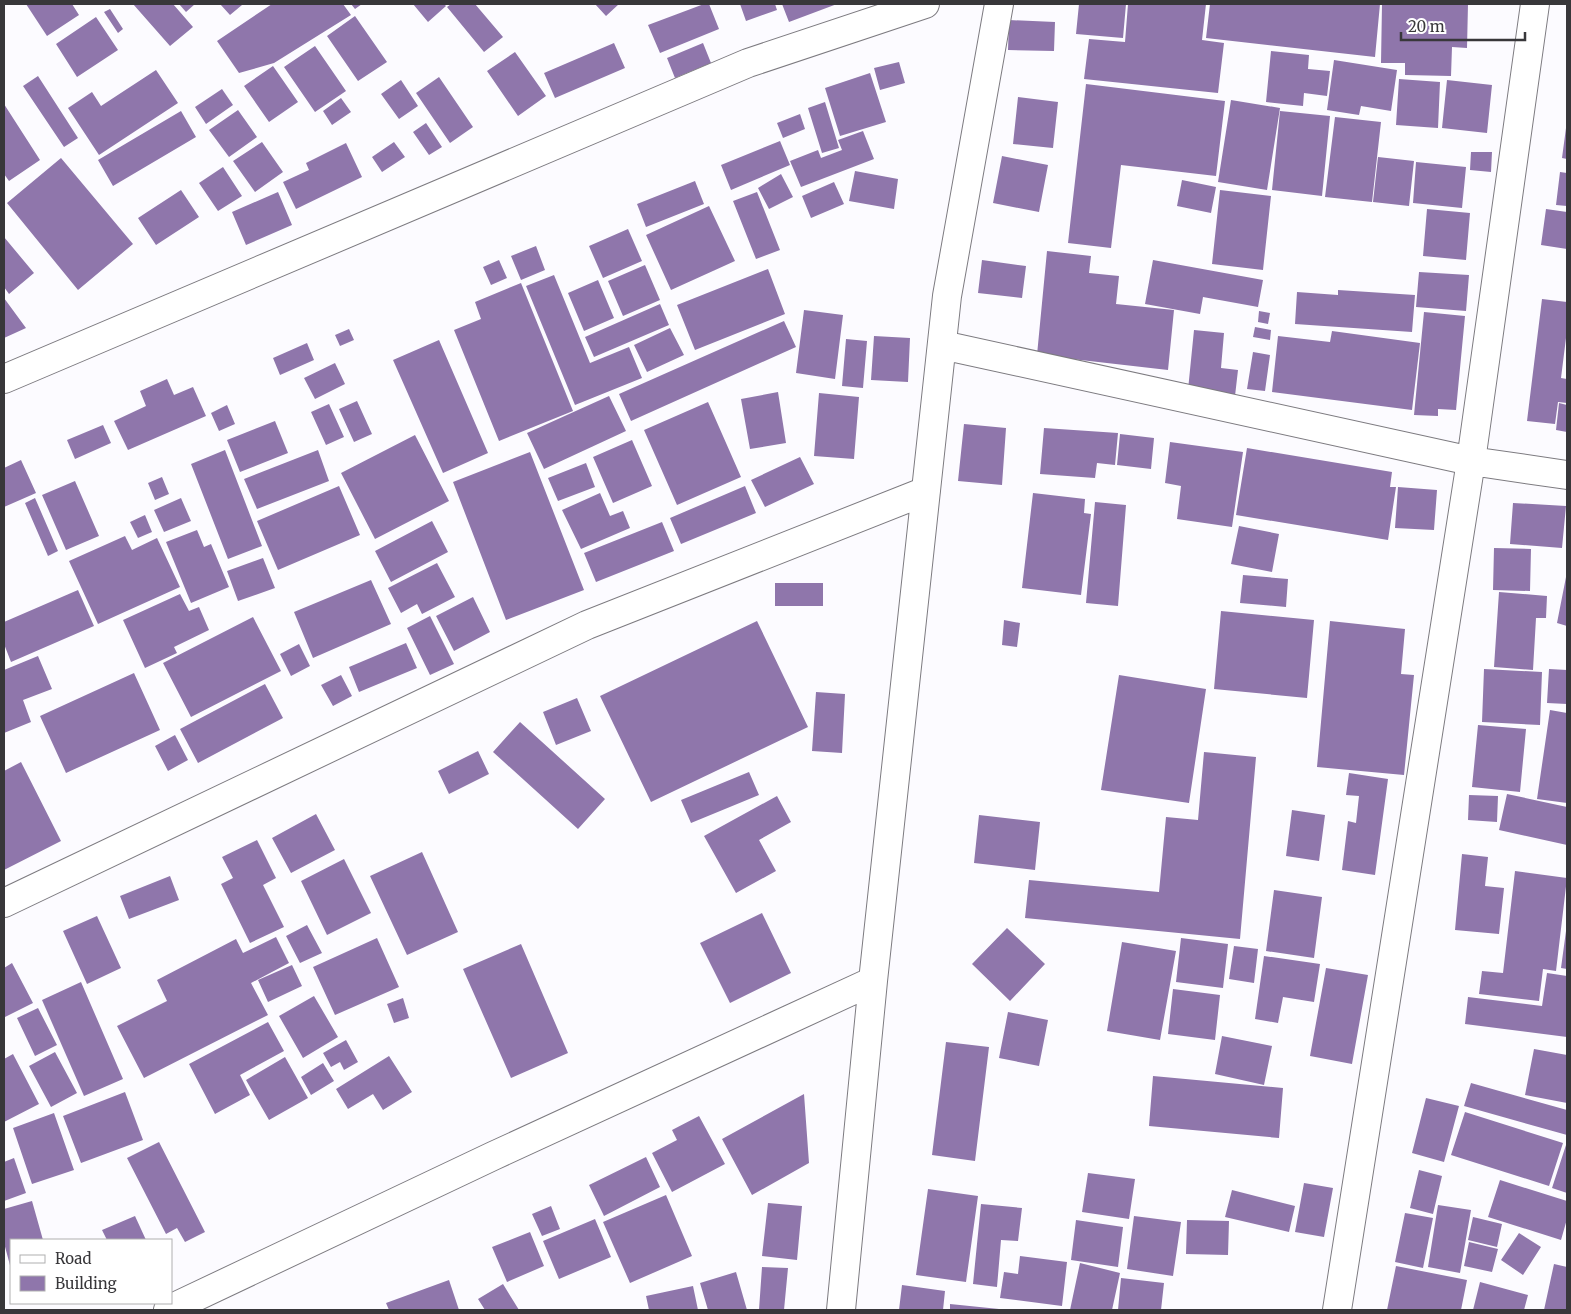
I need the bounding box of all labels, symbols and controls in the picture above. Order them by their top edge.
scale bar [1401,10,1525,42]
text: 20 m [1408,17,1445,36]
legend [10,1239,172,1304]
text: Road [55,1249,91,1268]
text: Building [55,1274,117,1293]

